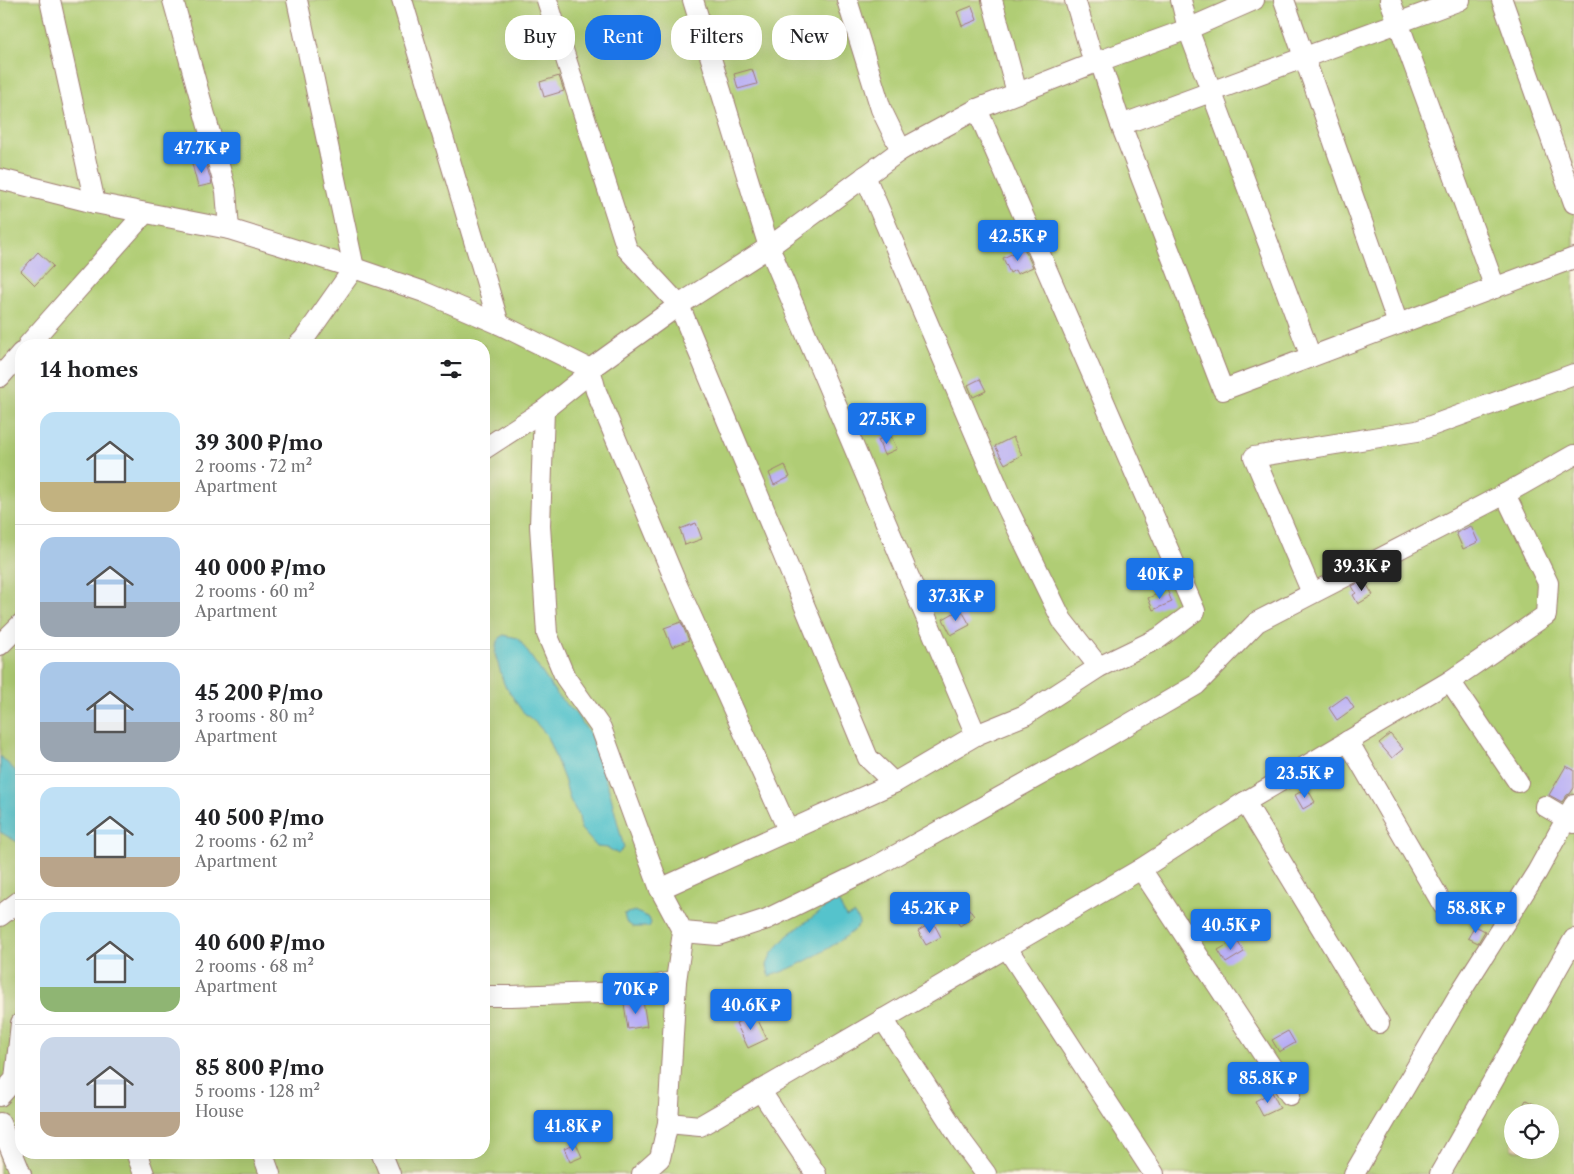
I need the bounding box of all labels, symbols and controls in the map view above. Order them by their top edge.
chip: Buy [505,15,575,60]
chip: Rent [585,15,661,60]
chip: Filters [671,15,762,60]
chip: New [772,15,847,60]
pin: 47.7K ₽ [156,132,248,174]
text: 47.7K ₽ [174,138,230,158]
pin: 42.5K ₽ [972,220,1064,262]
text: 42.5K ₽ [989,226,1047,246]
icon: filters [437,355,465,383]
text: 14 homes [40,357,138,382]
pin: 27.5K ₽ [841,402,933,445]
text: 27.5K ₽ [859,409,915,429]
text: 39 300 ₽/mo [195,430,323,455]
icon: home [80,432,140,492]
text: 2 rooms · 72 m² [195,456,312,476]
text: Apartment [195,476,277,496]
pin: 39.3K ₽ [1316,550,1408,592]
text: 40 000 ₽/mo [195,555,326,580]
text: 39.3K ₽ [1333,556,1391,576]
icon: home [80,557,140,617]
pin: 40K ₽ [1125,558,1195,600]
text: 40K ₽ [1137,564,1183,584]
pin: 37.3K ₽ [910,580,1002,622]
text: 2 rooms · 60 m² [195,581,315,601]
text: 37.3K ₽ [928,586,984,606]
text: Apartment [195,601,277,621]
text: 45 200 ₽/mo [195,680,323,705]
icon: home [80,682,140,742]
text: 3 rooms · 80 m² [195,706,314,726]
text: Apartment [195,726,277,746]
pin: 23.5K ₽ [1259,756,1351,799]
text: 23.5K ₽ [1276,763,1334,783]
text: 40 500 ₽/mo [195,805,324,830]
icon: home [80,807,140,867]
text: 2 rooms · 62 m² [195,831,314,851]
text: Apartment [195,851,277,871]
pin: 45.2K ₽ [884,892,976,934]
pin: 58.8K ₽ [1430,892,1522,934]
text: 45.2K ₽ [901,898,959,918]
text: 58.8K ₽ [1447,898,1505,918]
pin: 40.5K ₽ [1185,908,1277,951]
text: 40.5K ₽ [1202,915,1260,935]
text: 40 600 ₽/mo [195,930,325,955]
icon: home [80,932,140,992]
text: 2 rooms · 68 m² [195,956,314,976]
pin: 70K ₽ [601,972,671,1015]
text: Apartment [195,976,277,996]
text: 70K ₽ [614,979,658,999]
pin: 40.6K ₽ [705,988,797,1031]
text: 40.6K ₽ [721,995,781,1015]
text: 85 800 ₽/mo [195,1055,324,1080]
icon: home [80,1057,140,1117]
pin: 85.8K ₽ [1222,1062,1314,1104]
text: 85.8K ₽ [1239,1068,1297,1088]
text: 5 rooms · 128 m² [195,1081,320,1101]
text: House [195,1101,244,1121]
map controls [1504,1104,1559,1159]
button: locate [1504,1104,1559,1159]
pin: 41.8K ₽ [527,1110,619,1152]
text: 41.8K ₽ [545,1116,601,1136]

